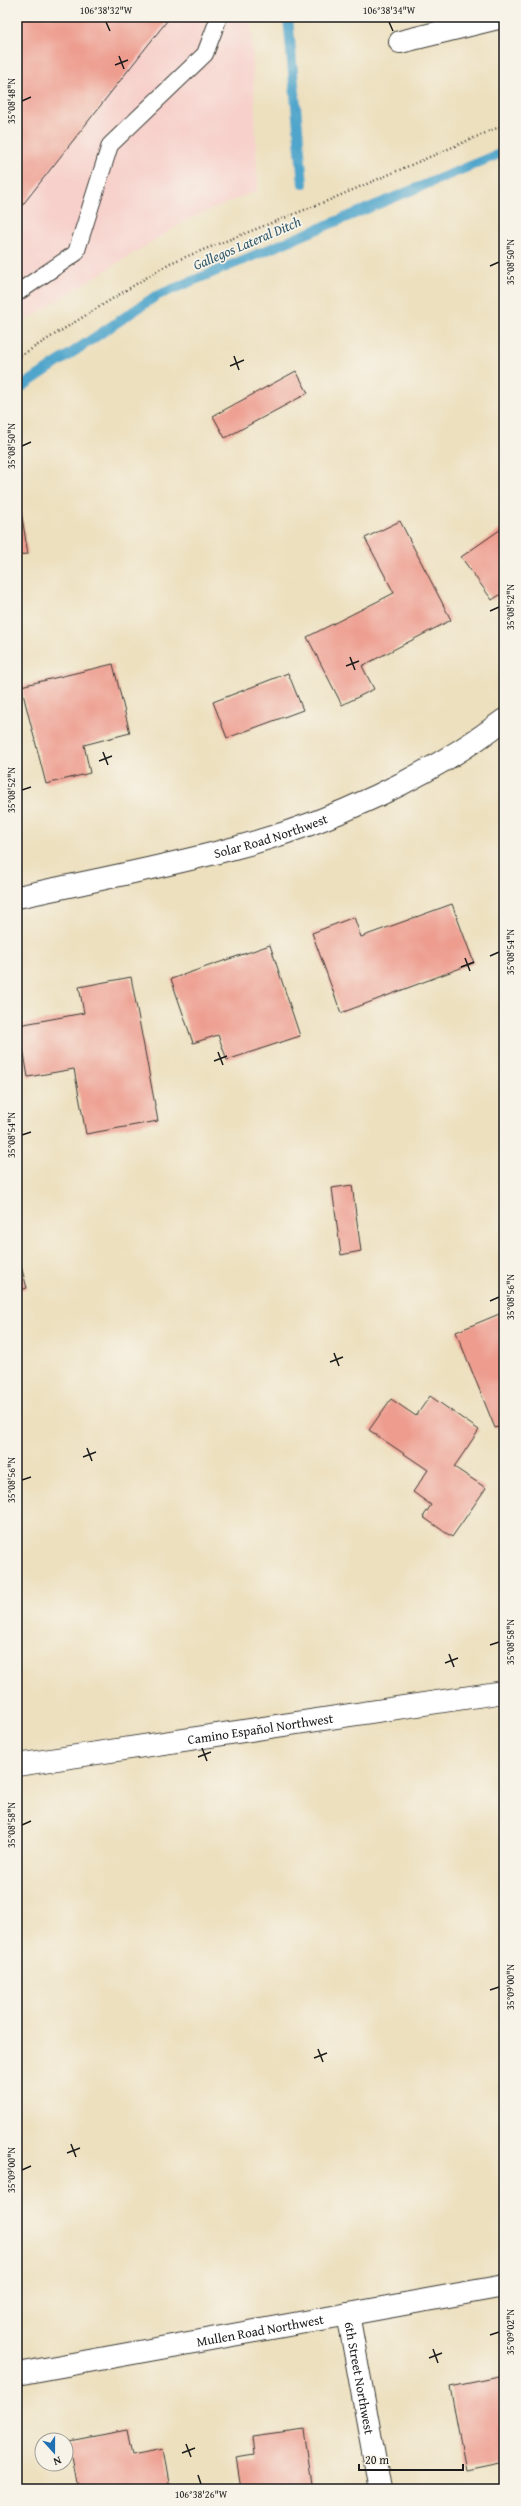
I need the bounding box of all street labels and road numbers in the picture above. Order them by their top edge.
street label: Solar Road Northwest [212,809,331,863]
street label: Camino Español Northwest [186,1709,335,1749]
street label: Mullen Road Northwest [195,2310,326,2351]
street label: 6th Street Northwest [340,2320,379,2436]

